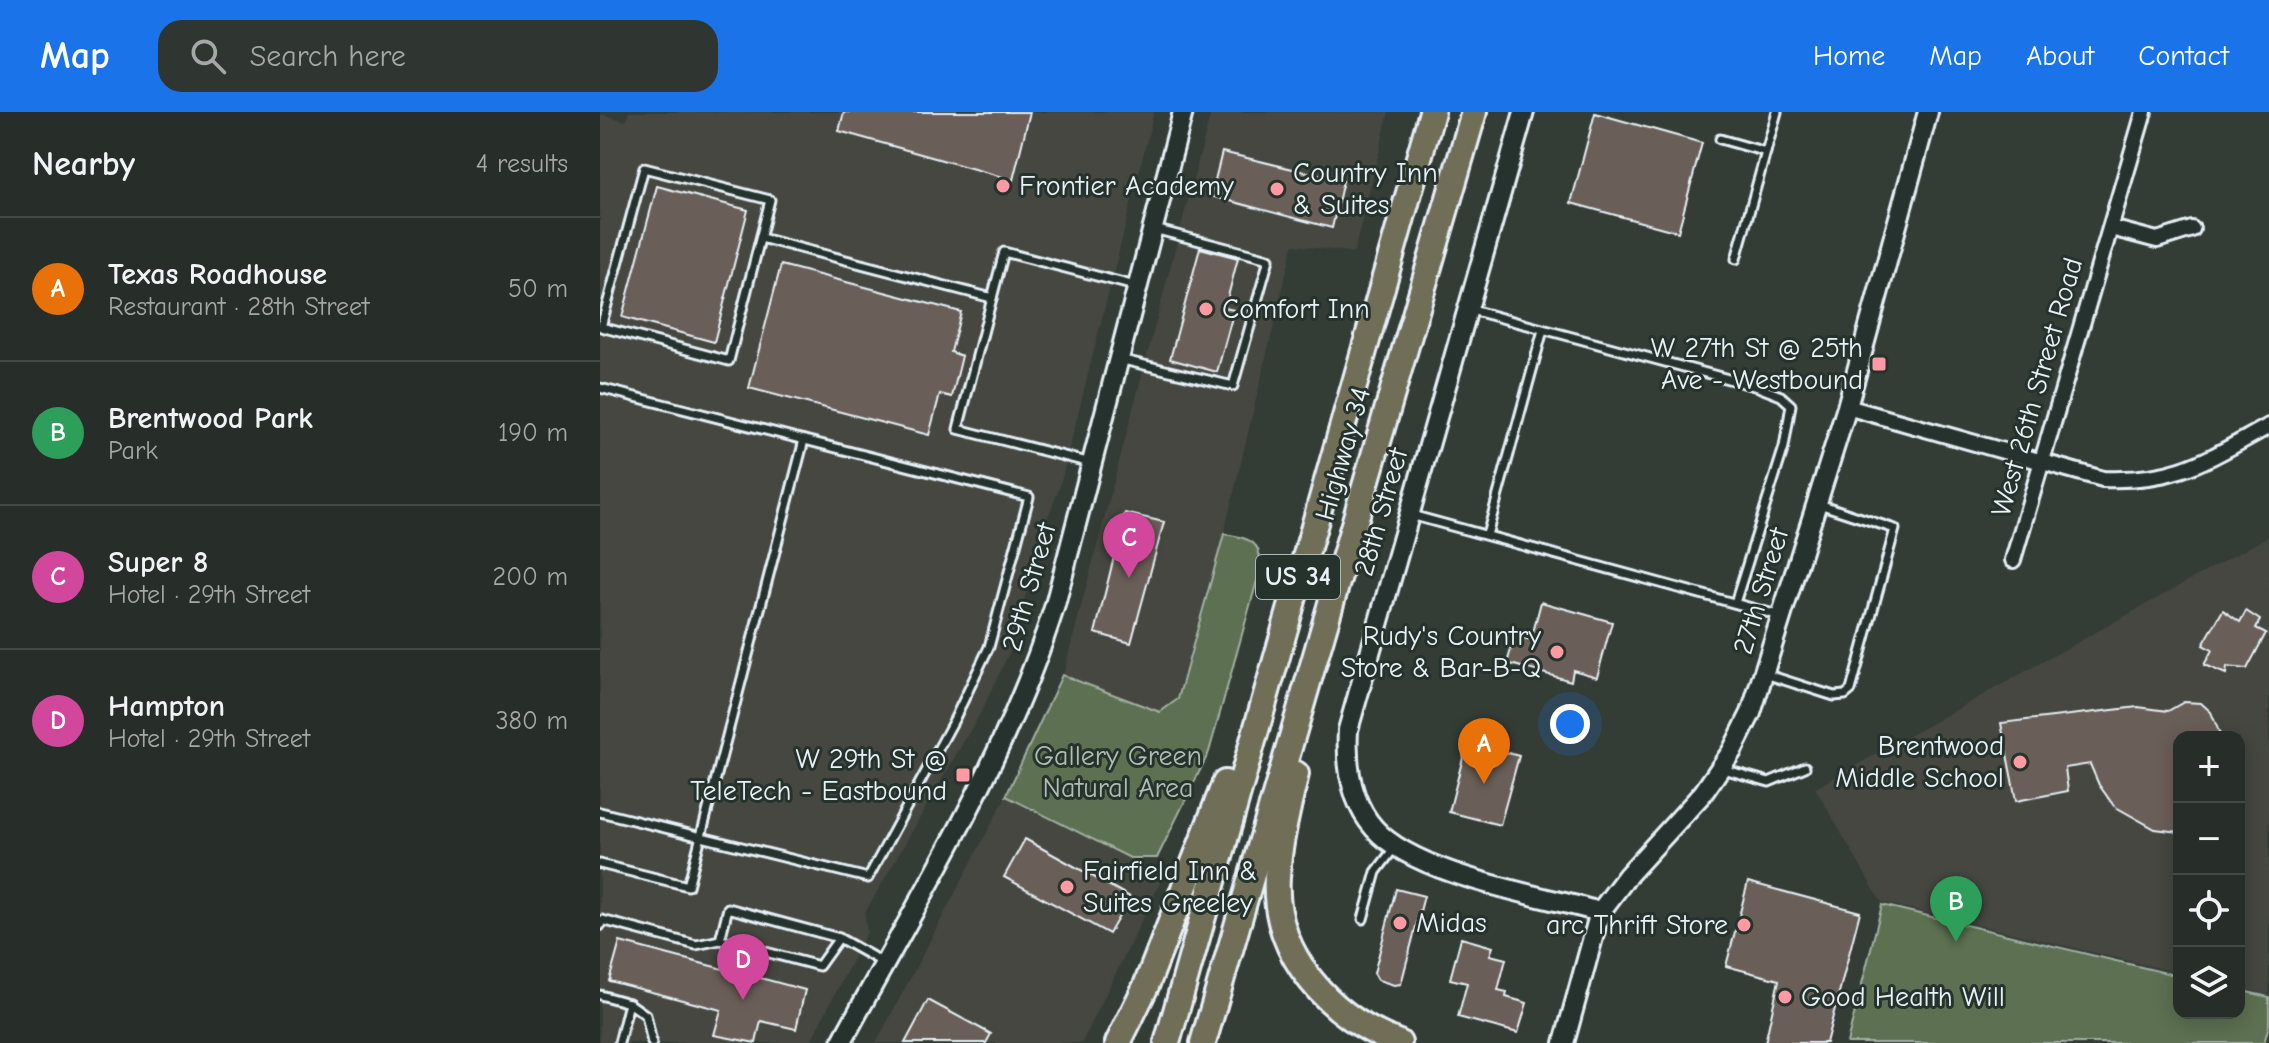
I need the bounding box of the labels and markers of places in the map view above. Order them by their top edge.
place label: Country Inn & Suites [1293,157,1438,221]
place label: Frontier Academy [1019,170,1234,202]
marker: Frontier Academy [994,177,1012,195]
marker: Country Inn & Suites [1268,180,1286,198]
place label: Comfort Inn [1222,293,1370,325]
marker: Comfort Inn [1197,300,1215,318]
place label: W 27th St @ 25th Ave - Westbound [1651,332,1863,396]
marker: W 27th St @ 25th Ave - Westbound [1870,355,1888,373]
pin: C [1103,512,1155,578]
place label: Rudy's Country Store & Bar-B-Q [1341,620,1541,684]
marker: Rudy's Country Store & Bar-B-Q [1548,643,1566,661]
pin: A [1458,718,1510,784]
place label: Brentwood Middle School [1835,730,2004,794]
place label: W 29th St @ TeleTech - Eastbound [690,743,947,807]
marker: Brentwood Middle School [2011,753,2029,771]
marker: W 29th St @ TeleTech - Eastbound [954,766,972,784]
place label: Fairfield Inn & Suites Greeley [1083,855,1257,919]
pin: B [1930,876,1982,942]
marker: Fairfield Inn & Suites Greeley [1058,878,1076,896]
place label: Midas [1416,907,1487,939]
place label: arc Thrift Store [1546,909,1728,941]
marker: Midas [1391,914,1409,932]
marker: arc Thrift Store [1735,916,1753,934]
pin: D [717,934,769,1000]
place label: Good Health Will [1801,981,2005,1013]
marker: Good Health Will [1776,988,1794,1006]

